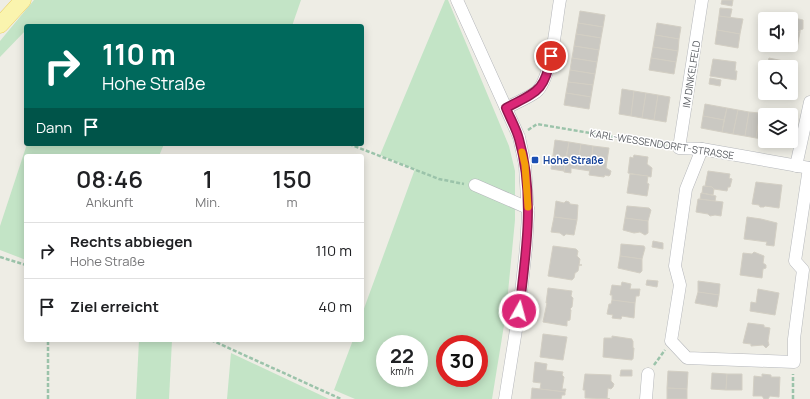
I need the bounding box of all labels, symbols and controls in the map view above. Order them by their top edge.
map controls [758,12,798,148]
button: sound [758,12,798,52]
text: 110 m [102,35,176,73]
pin [534,39,568,73]
street label: IM DINKELFELD [679,39,703,109]
icon: right [36,40,88,92]
icon: arrive [540,45,562,67]
button: search [758,60,798,100]
text: Hohe Straße [102,71,206,95]
button: layers [758,108,798,148]
icon: arrive [80,116,102,138]
text: Dann [36,117,72,138]
street label: KARL-WESSENDORFT-STRASSE [589,126,735,162]
place label: Hohe Straße [543,153,604,167]
marker: Hohe Straße [530,155,540,165]
text: 08:46 [76,162,143,195]
text: 1 [203,162,213,195]
text: 150 [272,162,312,195]
text: Ankunft [86,193,133,211]
text: Min. [195,193,220,211]
text: m [287,193,298,211]
text: Rechts abbiegen [70,231,192,252]
icon: right [36,240,58,262]
text: 110 m [315,240,352,261]
text: Hohe Straße [70,252,145,270]
position arrow [498,290,540,332]
icon: arrive [36,296,58,318]
text: Ziel erreicht [70,296,159,317]
text: 40 m [318,296,352,317]
speed limit sign: 30 [436,335,488,387]
text: 22 [390,342,414,369]
text: km/h [390,364,414,378]

